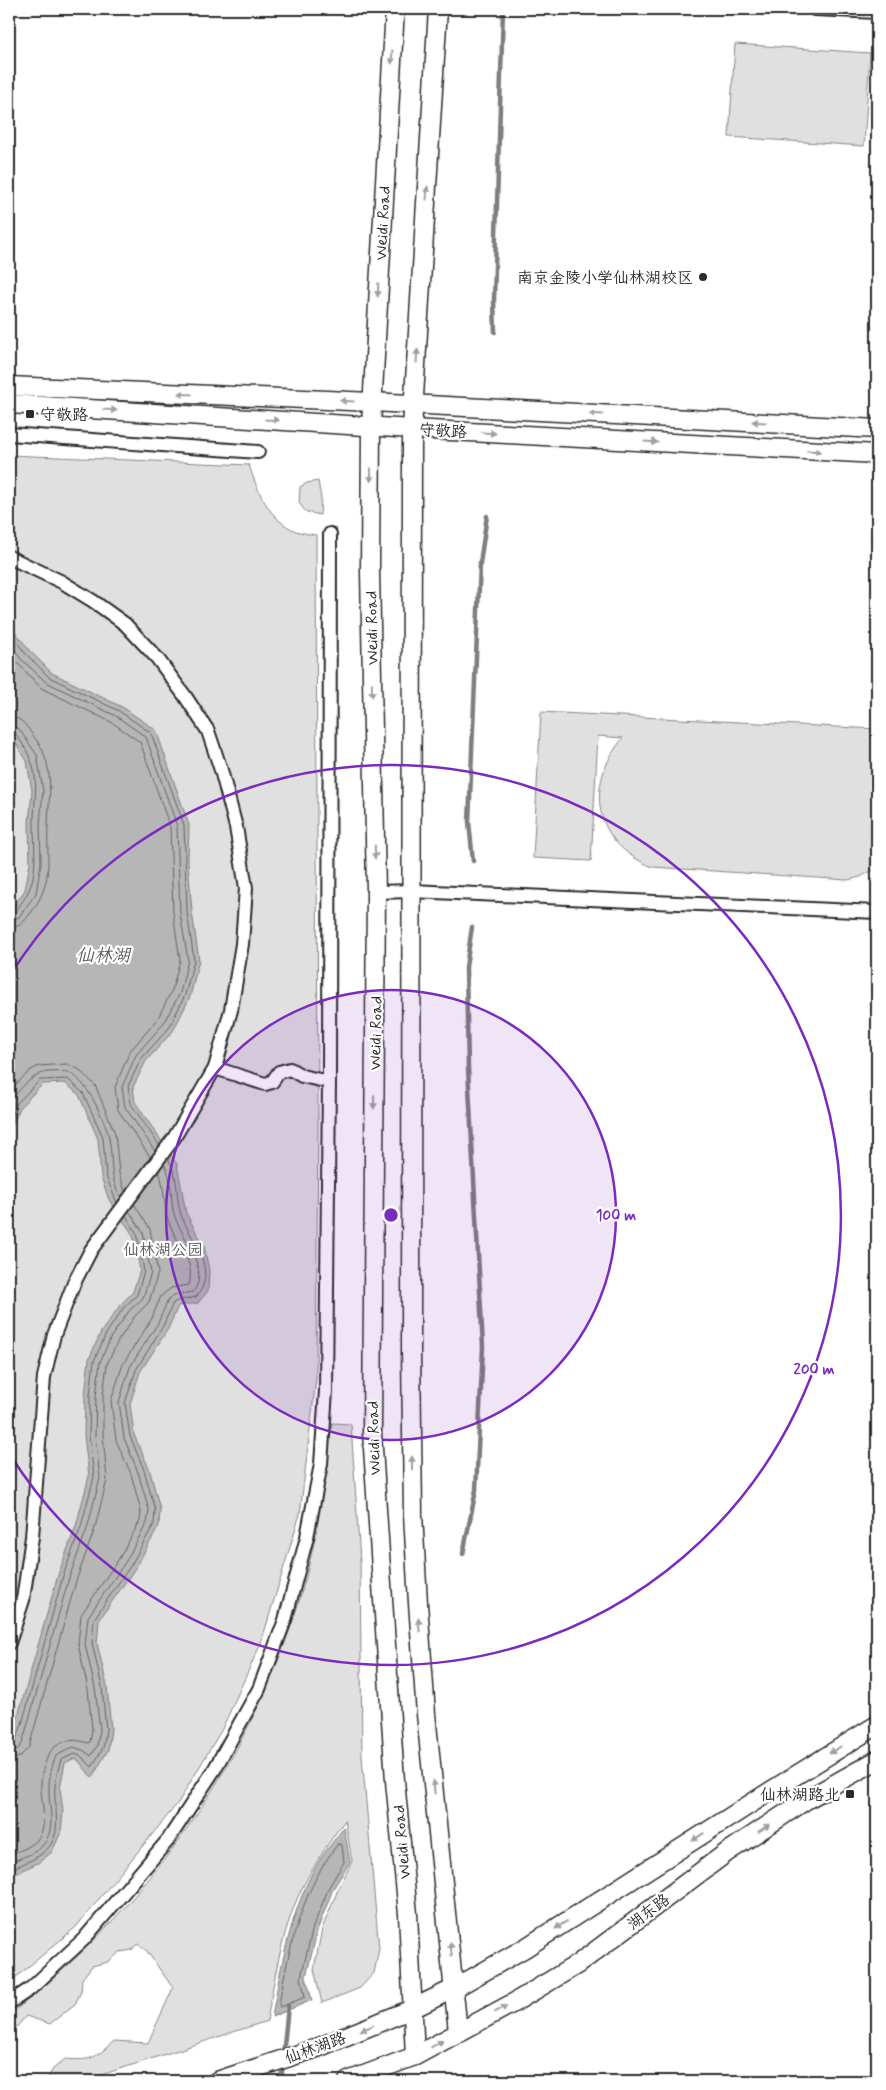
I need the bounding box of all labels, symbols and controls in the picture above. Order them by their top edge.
one-way arrow [387,50,395,66]
street label: Weidi Road [371,185,396,261]
one-way arrow [423,185,431,201]
place label: 南京金陵小学仙林湖校区 [517,268,693,289]
marker: 南京金陵小学仙林湖校区 [697,271,709,283]
one-way arrow [374,282,382,298]
one-way arrow [413,347,421,363]
one-way arrow [177,390,193,398]
one-way arrow [339,397,355,405]
place label: 守敬路 [40,405,88,426]
one-way arrow [102,406,118,414]
marker: 守敬路 [24,408,36,420]
one-way arrow [588,409,604,417]
one-way arrow [264,416,280,424]
one-way arrow [750,418,766,426]
street label: 守敬路 [418,420,467,443]
one-way arrow [481,430,497,438]
one-way arrow [644,438,660,446]
one-way arrow [806,447,822,455]
one-way arrow [367,467,375,483]
street label: Weidi Road [361,591,384,665]
one-way arrow [369,682,377,698]
one-way arrow [371,844,379,860]
water label: 仙林湖 [76,944,132,968]
street label: Weidi Road [365,996,388,1070]
one-way arrow [370,1094,378,1110]
centre of rings [382,1206,400,1224]
text: 100 m [596,1206,636,1226]
park label: 仙林湖公园 [123,1240,203,1261]
text: 200 m [794,1360,835,1380]
street label: Weidi Road [363,1400,386,1475]
one-way arrow [408,1455,416,1471]
one-way arrow [415,1617,423,1633]
one-way arrow [829,1745,842,1755]
one-way arrow [430,1779,438,1795]
place label: 仙林湖路北 [760,1785,840,1806]
marker: 仙林湖路北 [844,1788,856,1800]
street label: Weidi Road [389,1804,416,1880]
one-way arrow [757,1823,771,1833]
one-way arrow [691,1832,705,1842]
street label: 湖东路 [623,1889,674,1935]
one-way arrow [555,1920,568,1930]
one-way arrow [447,1941,455,1957]
one-way arrow [493,2005,508,2013]
one-way arrow [360,2024,374,2032]
street label: 仙林湖路 [282,2028,349,2069]
one-way arrow [429,2040,444,2048]

